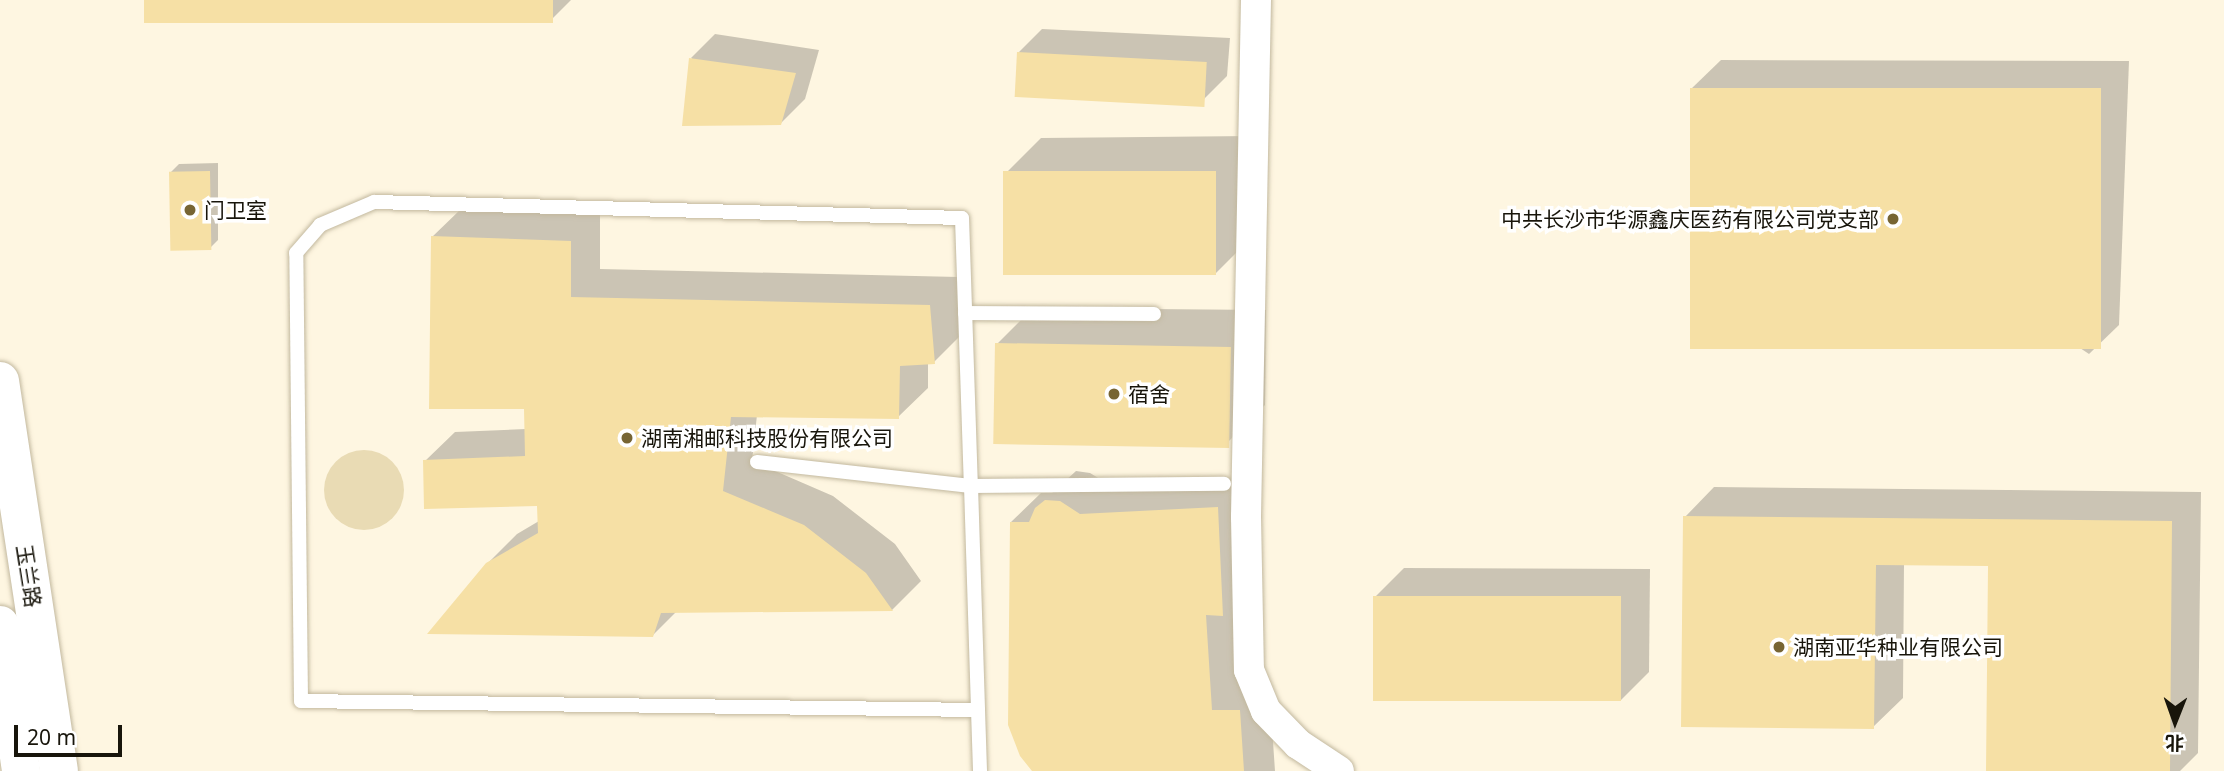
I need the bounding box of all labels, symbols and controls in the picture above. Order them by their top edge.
place label: 门卫室 [204,197,267,223]
marker: 门卫室 [182,202,198,218]
place label: 中共长沙市华源鑫庆医药有限公司党支部 [1501,206,1879,232]
marker: 中共长沙市华源鑫庆医药有限公司党支部 [1885,211,1901,227]
place label: 宿舍 [1128,381,1170,407]
marker: 宿舍 [1106,386,1122,402]
place label: 湖南湘邮科技股份有限公司 [641,425,893,451]
marker: 湖南湘邮科技股份有限公司 [619,430,635,446]
street label: 玉兰路 [12,543,46,609]
place label: 湖南亚华种业有限公司 [1793,634,2003,660]
marker: 湖南亚华种业有限公司 [1771,639,1787,655]
north arrow [2140,687,2210,757]
scale bar [18,712,126,756]
text: 20 m [27,723,76,751]
text: 北 [2165,730,2184,756]

